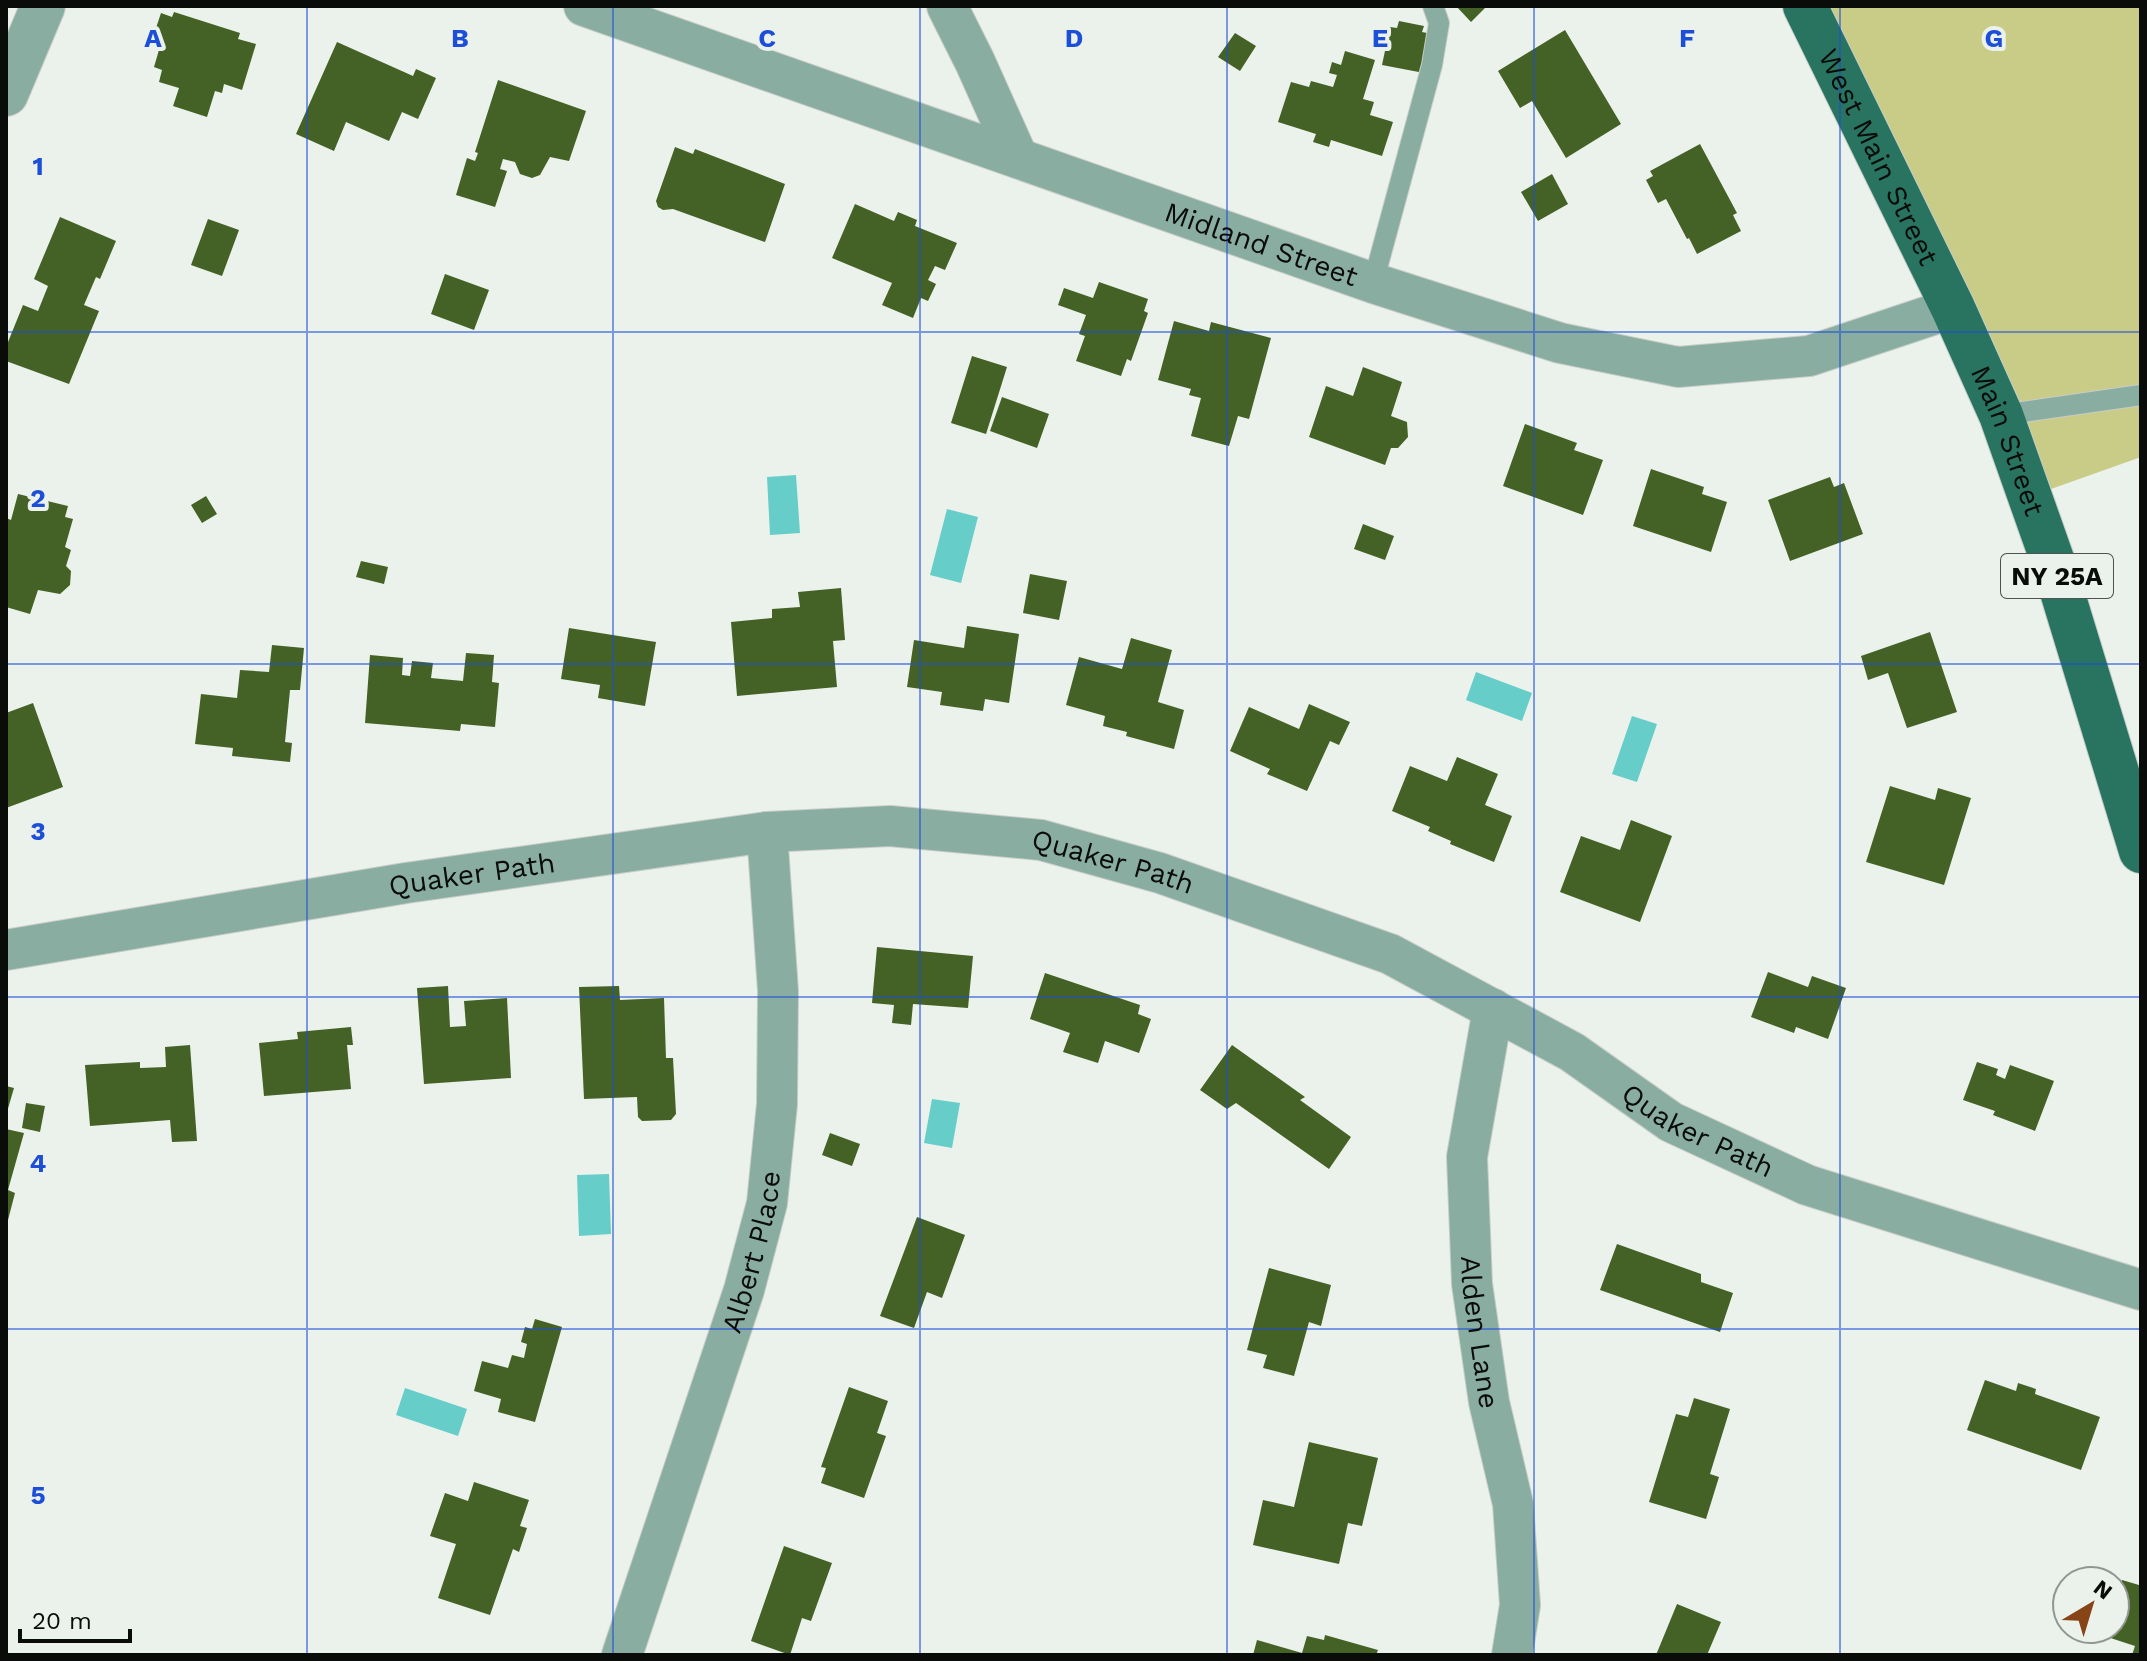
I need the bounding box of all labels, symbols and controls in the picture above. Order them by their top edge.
text: A [144,23,162,53]
text: B [451,23,469,53]
text: C [758,23,776,53]
text: D [1065,23,1083,53]
text: E [1372,23,1388,53]
text: F [1679,23,1695,53]
text: G [1985,23,2003,53]
street label: West Main Street [1812,43,1946,271]
text: 1 [32,151,44,181]
street label: Midland Street [1161,195,1363,293]
street label: Main Street [1964,360,2052,520]
text: 2 [30,483,46,513]
road number: NY 25A [2001,554,2113,598]
text: 3 [30,816,46,846]
street label: Quaker Path [1028,822,1199,900]
street label: Quaker Path [386,846,557,902]
street label: Quaker Path [1616,1076,1779,1184]
text: 4 [30,1148,47,1178]
street label: Albert Place [714,1169,787,1337]
street label: Alden Lane [1454,1255,1506,1411]
text: 5 [30,1480,46,1510]
north arrow [2051,1565,2131,1645]
text: N [2089,1575,2117,1605]
scale bar [20,1593,130,1643]
text: 20 m [32,1607,92,1635]

